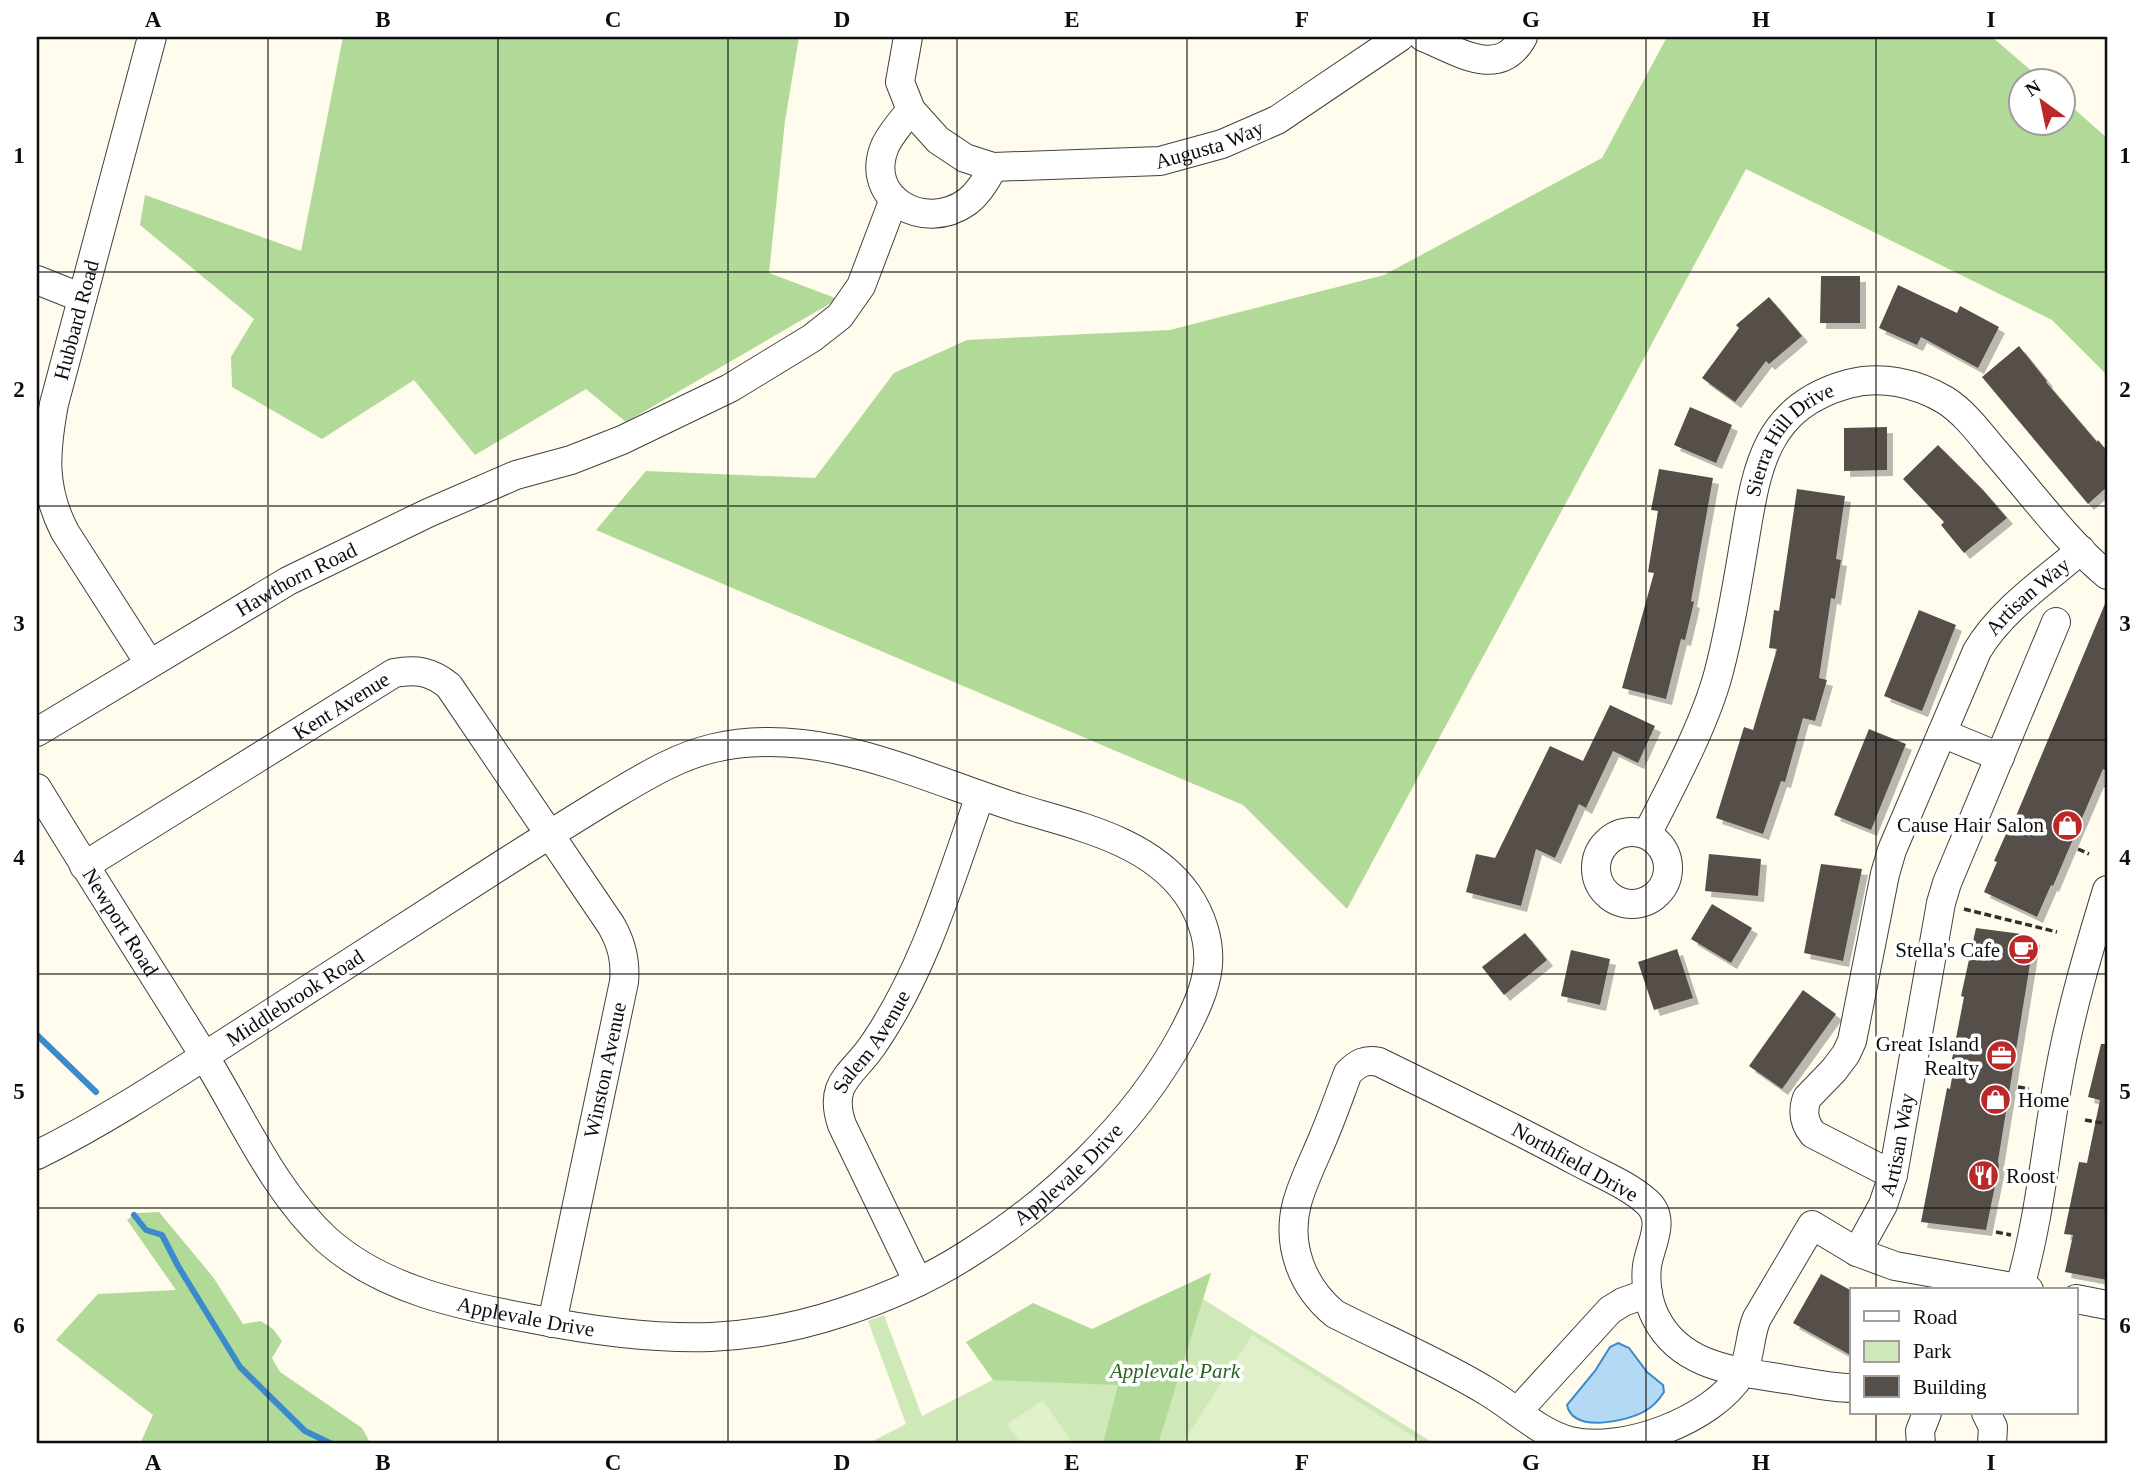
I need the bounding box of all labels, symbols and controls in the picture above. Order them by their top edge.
text: A [145,7,162,32]
text: B [375,7,391,32]
text: C [605,7,621,32]
text: D [834,7,850,32]
text: E [1064,7,1080,32]
text: F [1295,7,1309,32]
text: G [1522,7,1540,32]
text: H [1752,7,1770,32]
text: I [1987,7,1996,32]
north arrow [2008,66,2078,136]
text: N [2022,75,2045,101]
street label: Augusta Way [1152,115,1268,174]
text: 1 [13,143,25,168]
text: 1 [2119,143,2131,168]
street label: Hubbard Road [49,257,104,382]
text: 2 [13,377,25,402]
text: 2 [2119,377,2131,402]
street label: Sierra Hill Drive [1741,378,1837,499]
street label: Hawthorn Road [231,537,361,622]
street label: Artisan Way [1981,552,2075,640]
text: 3 [13,611,25,636]
text: 3 [2119,611,2131,636]
street label: Kent Avenue [289,667,394,745]
shop icon: Cause Hair Salon [2050,808,2084,842]
place label: Cause Hair Salon [1897,813,2044,837]
text: 4 [13,845,25,870]
text: 4 [2119,845,2131,870]
street label: Newport Road [77,864,164,981]
cafe icon: Stella's Cafe [2006,933,2040,967]
place label: Stella's Cafe [1895,938,2000,962]
street label: Middlebrook Road [222,944,369,1051]
street label: Salem Avenue [828,986,915,1097]
street label: Winston Avenue [579,1000,631,1140]
place label: Great Island Realty [1876,1032,1979,1080]
office icon: Great Island Realty [1985,1039,2019,1073]
text: 5 [13,1079,25,1104]
text: 5 [2119,1079,2131,1104]
shop icon: Home [1978,1083,2012,1117]
place label: Home [2018,1088,2069,1112]
street label: Artisan Way [1875,1091,1919,1199]
street label: Northfield Drive [1508,1117,1642,1207]
street label: Applevale Drive [1009,1118,1128,1230]
restaurant icon: Roost [1966,1159,2000,1193]
place label: Roost [2006,1164,2055,1188]
legend [1850,1288,2078,1414]
street label: Applevale Drive [455,1291,596,1342]
text: Road [1913,1305,1958,1329]
text: 6 [13,1313,25,1338]
text: 6 [2119,1313,2131,1338]
text: Park [1913,1339,1952,1363]
park label: Applevale Park [1108,1359,1241,1383]
text: Building [1913,1375,1987,1399]
text: A [145,1450,162,1475]
text: B [375,1450,391,1475]
text: C [605,1450,621,1475]
text: D [834,1450,850,1475]
text: E [1064,1450,1080,1475]
text: F [1295,1450,1309,1475]
text: G [1522,1450,1540,1475]
text: H [1752,1450,1770,1475]
text: I [1987,1450,1996,1475]

